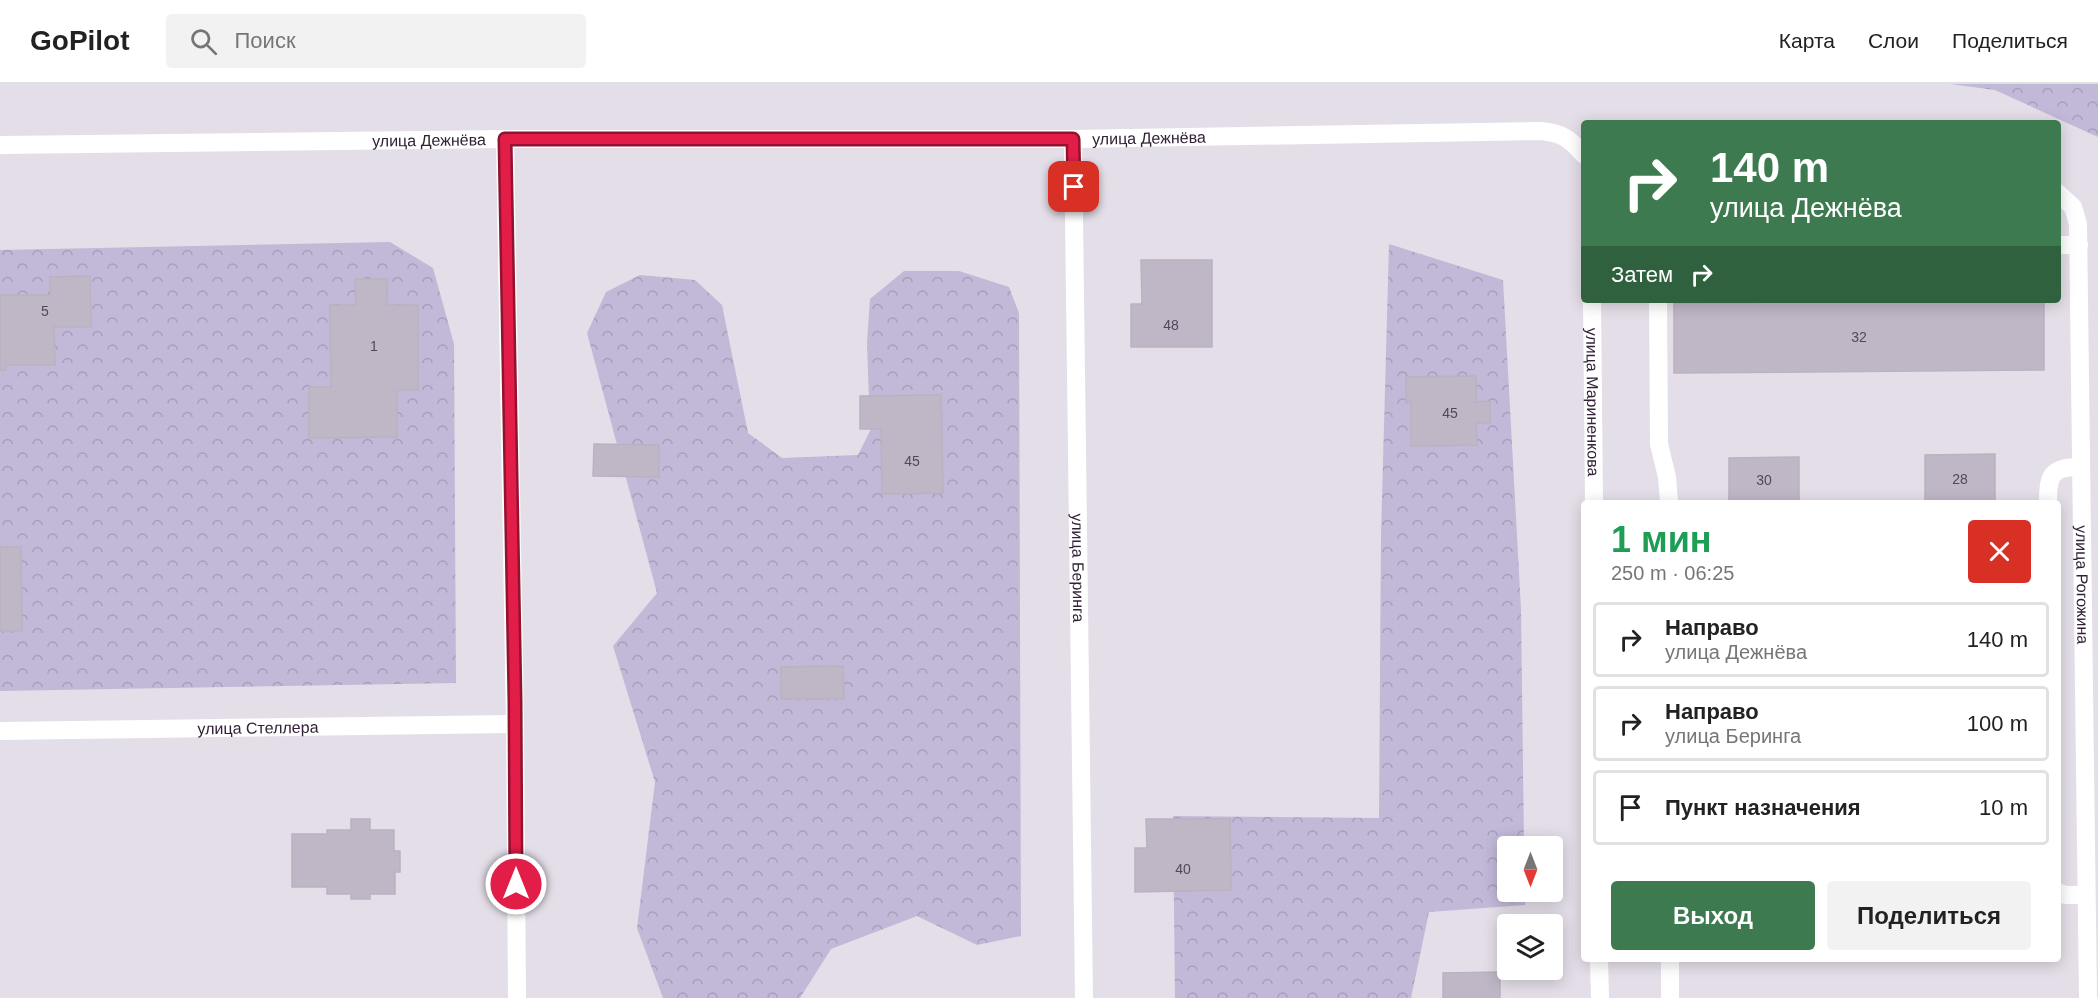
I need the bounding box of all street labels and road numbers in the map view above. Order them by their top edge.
street label: улица Дежнёва [1092,128,1206,147]
street label: улица Дежнёва [372,131,486,149]
street label: улица Мариненкова [1584,328,1602,476]
street label: улица Беринга [1069,513,1088,623]
street label: улица Рогожина [2073,525,2092,644]
street label: улица Стеллера [197,718,319,737]

